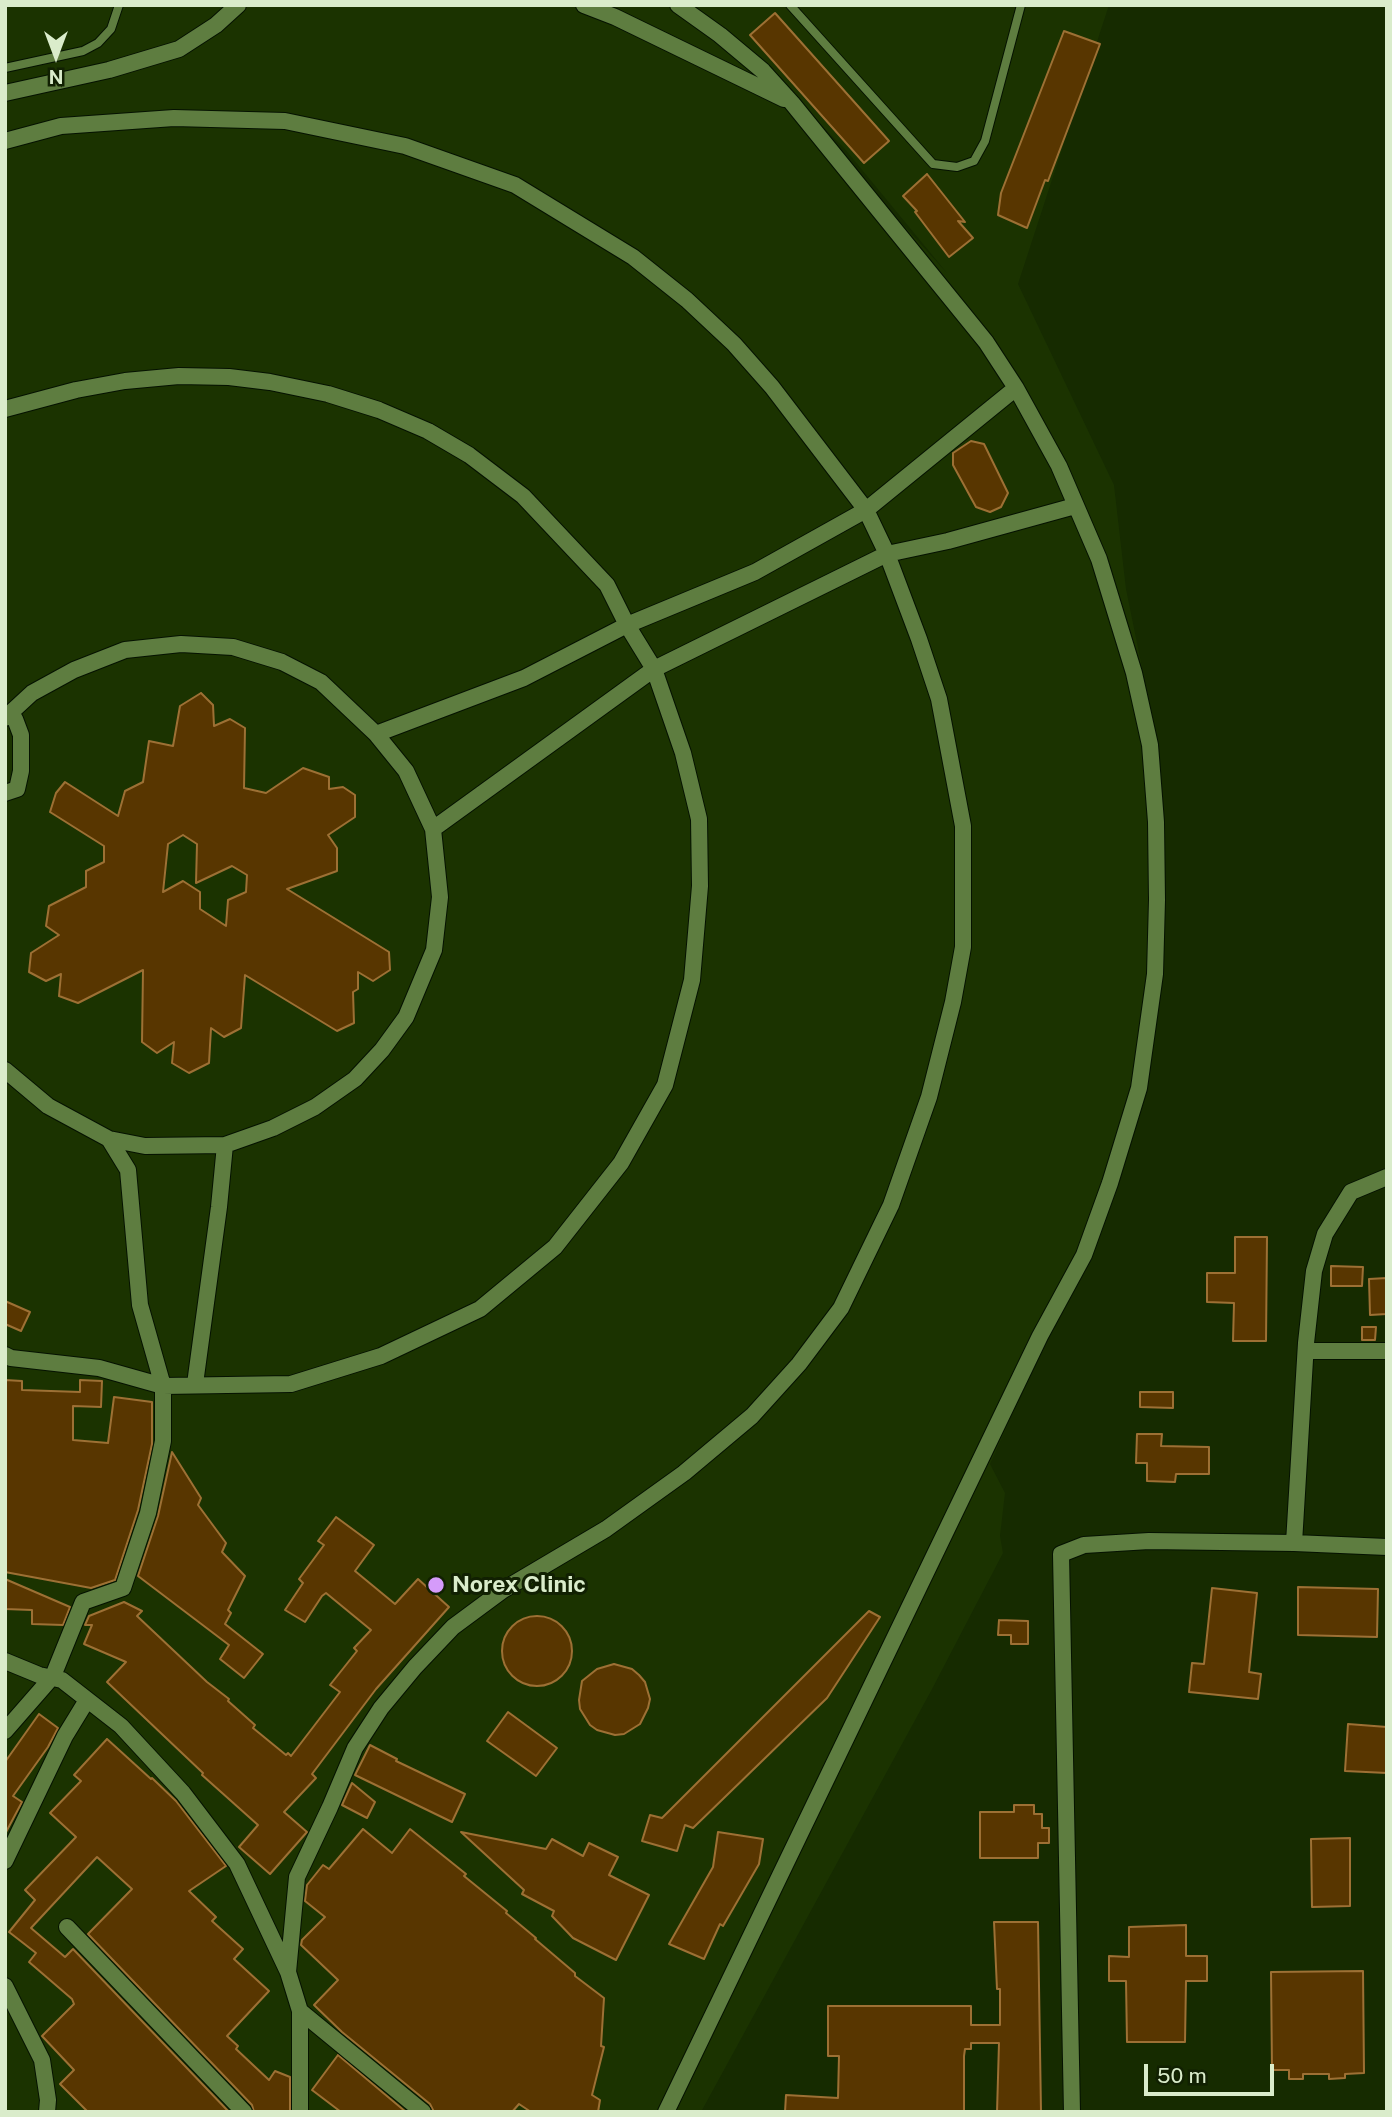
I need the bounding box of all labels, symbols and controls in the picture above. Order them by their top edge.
north arrow [21,21,91,91]
text: N [49,66,63,88]
place label: Norex Clinic [452,1571,586,1599]
marker: Norex Clinic [426,1575,446,1595]
scale bar [1147,2050,1276,2094]
text: 50 m [1157,2063,1207,2088]

